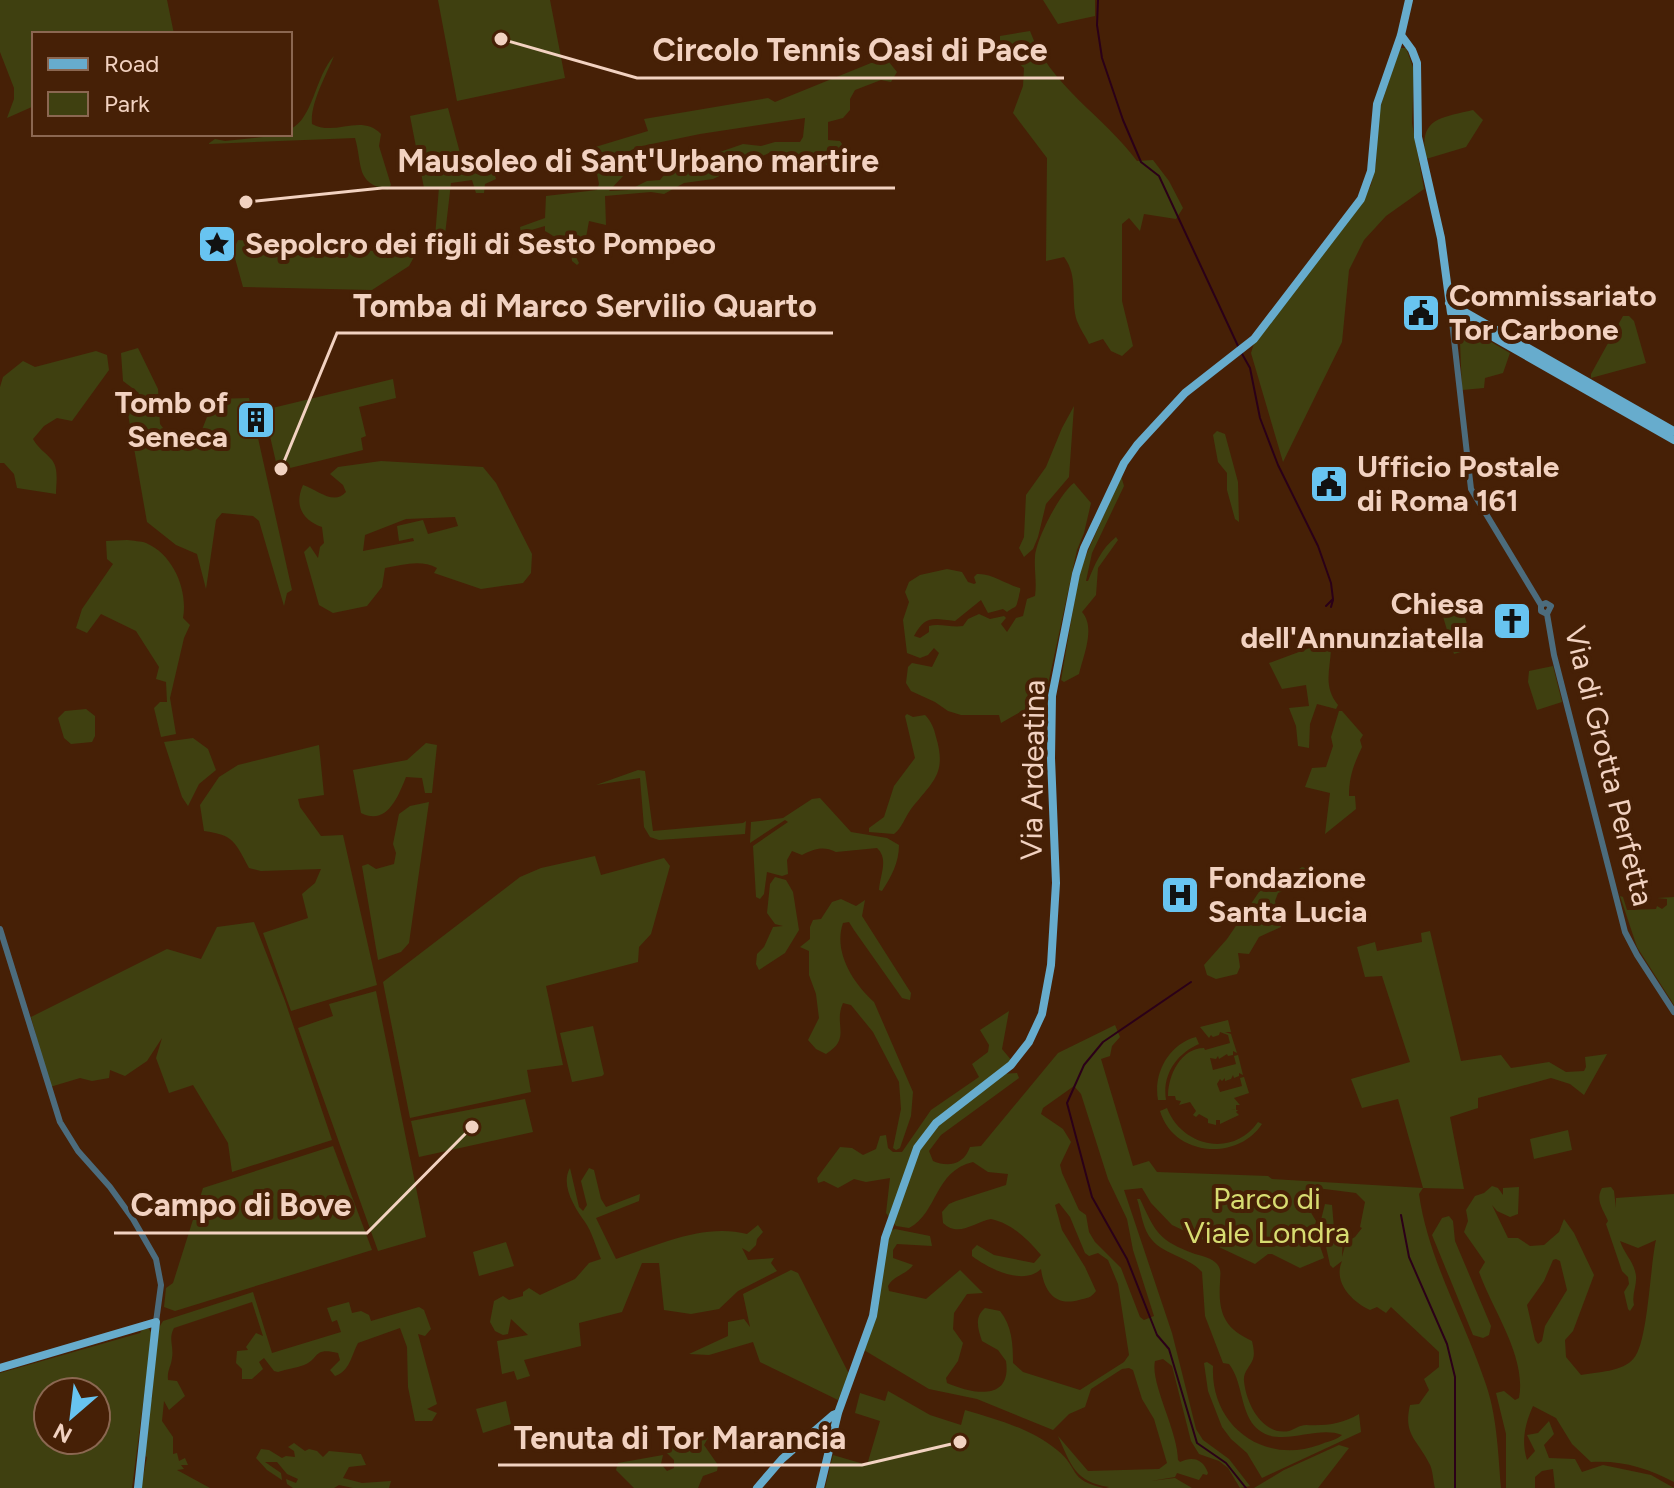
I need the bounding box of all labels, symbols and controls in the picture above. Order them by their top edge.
callout: Circolo Tennis Oasi di Pace [637,22,1064,78]
text: Circolo Tennis Oasi di Pace [653,31,1048,69]
legend [32,32,292,136]
text: Road [104,49,159,78]
text: Park [104,89,150,118]
callout: Mausoleo di Sant'Urbano martire [382,132,895,188]
text: Mausoleo di Sant'Urbano martire [397,142,879,180]
place icon: Sepolcro dei figli di Sesto Pompeo [196,223,238,265]
place label: Sepolcro dei figli di Sesto Pompeo [245,225,716,262]
callout: Tomba di Marco Servilio Quarto [337,277,833,333]
place label: Commissariato Tor Carbone [1449,277,1657,348]
text: Tomba di Marco Servilio Quarto [353,287,817,325]
public building icon: Commissariato Tor Carbone [1400,292,1442,334]
place label: Tomb of Seneca [115,384,228,455]
building icon: Tomb of Seneca [235,399,277,441]
place label: Ufficio Postale di Roma 161 [1357,448,1560,519]
public building icon: Ufficio Postale di Roma 161 [1308,463,1350,505]
place label: Chiesa dell'Annunziatella [1241,585,1484,656]
church icon: Chiesa dell'Annunziatella [1491,600,1533,642]
street label: Via di Grotta Perfetta [1557,622,1662,910]
street label: Via Ardeatina [1012,679,1053,861]
place label: Fondazione Santa Lucia [1208,859,1368,930]
hospital icon: Fondazione Santa Lucia [1159,874,1201,916]
callout: Campo di Bove [114,1177,367,1233]
park label: Parco di Viale Londra [1184,1180,1350,1251]
text: Campo di Bove [130,1186,352,1224]
north arrow [32,1376,112,1456]
callout: Tenuta di Tor Marancia [498,1409,862,1465]
text: N [49,1417,77,1449]
text: Tenuta di Tor Marancia [514,1419,846,1457]

